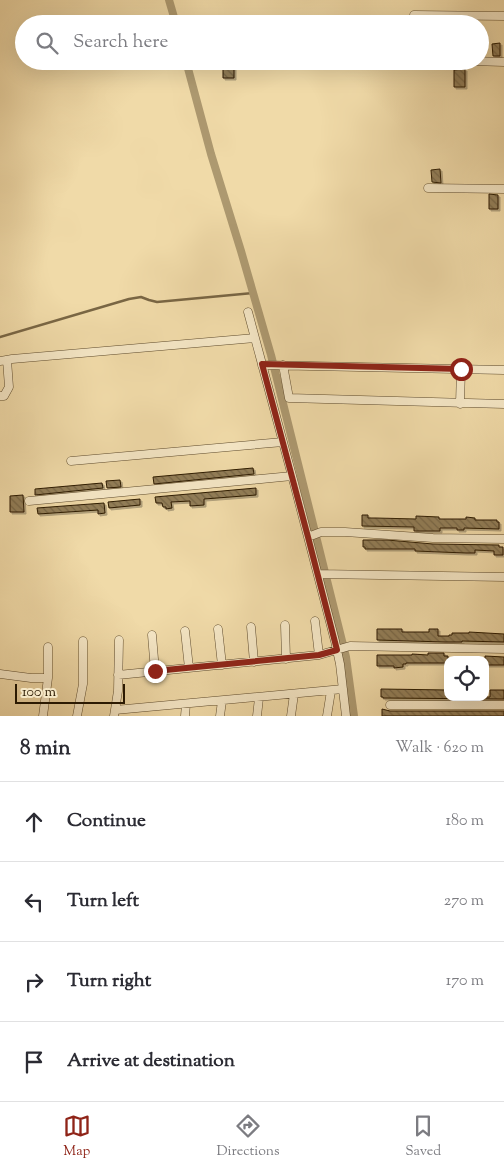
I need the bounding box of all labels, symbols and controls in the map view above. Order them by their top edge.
search box [15,15,489,70]
icon: search [33,29,61,57]
text: Search here [73,29,168,56]
route start [450,358,473,381]
map controls [444,656,489,701]
button: locate [444,656,489,701]
route end [144,660,167,683]
scale bar [15,681,125,704]
text: 100 m [22,683,56,703]
text: 8 min [20,734,71,764]
text: Walk · 620 m [395,737,484,760]
icon: ahead [20,808,48,836]
text: Continue [67,808,146,835]
text: 180 m [445,810,484,833]
icon: left [20,888,48,916]
text: Turn left [67,888,139,915]
text: 270 m [444,890,484,913]
icon: right [20,968,48,996]
text: Turn right [67,968,151,995]
text: 170 m [446,970,484,993]
icon: arrive [20,1048,48,1076]
text: Arrive at destination [67,1048,235,1075]
tab: Map [63,1112,91,1162]
tab: Directions [216,1112,280,1162]
tab: Saved [405,1112,441,1162]

